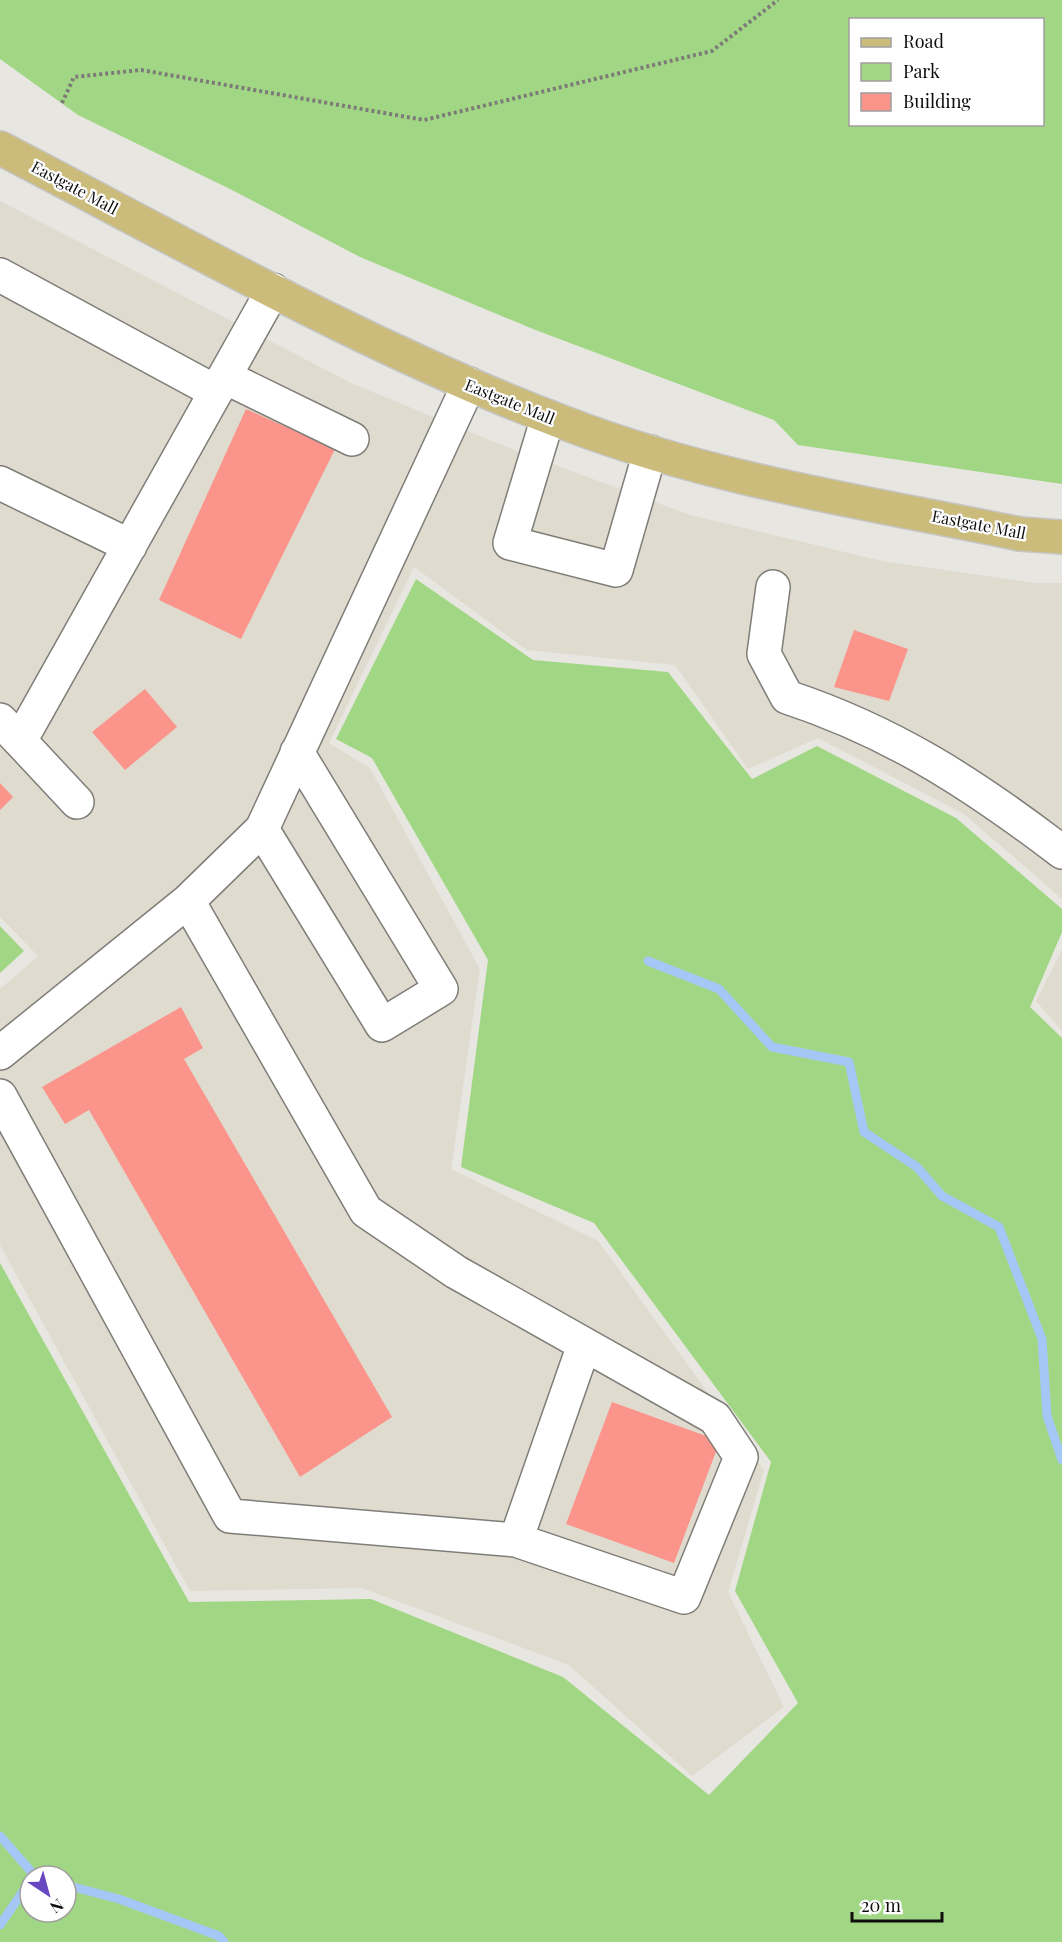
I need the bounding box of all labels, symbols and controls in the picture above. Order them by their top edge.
legend [849,18,1044,126]
text: Road [903,29,944,53]
text: Park [903,59,940,83]
text: Building [903,89,971,113]
street label: Eastgate Mall [28,155,122,219]
street label: Eastgate Mall [462,373,558,429]
street label: Eastgate Mall [930,505,1028,543]
north arrow [18,1864,78,1924]
scale bar [852,1885,942,1923]
text: 20 m [861,1893,901,1917]
text: N [46,1895,68,1919]

